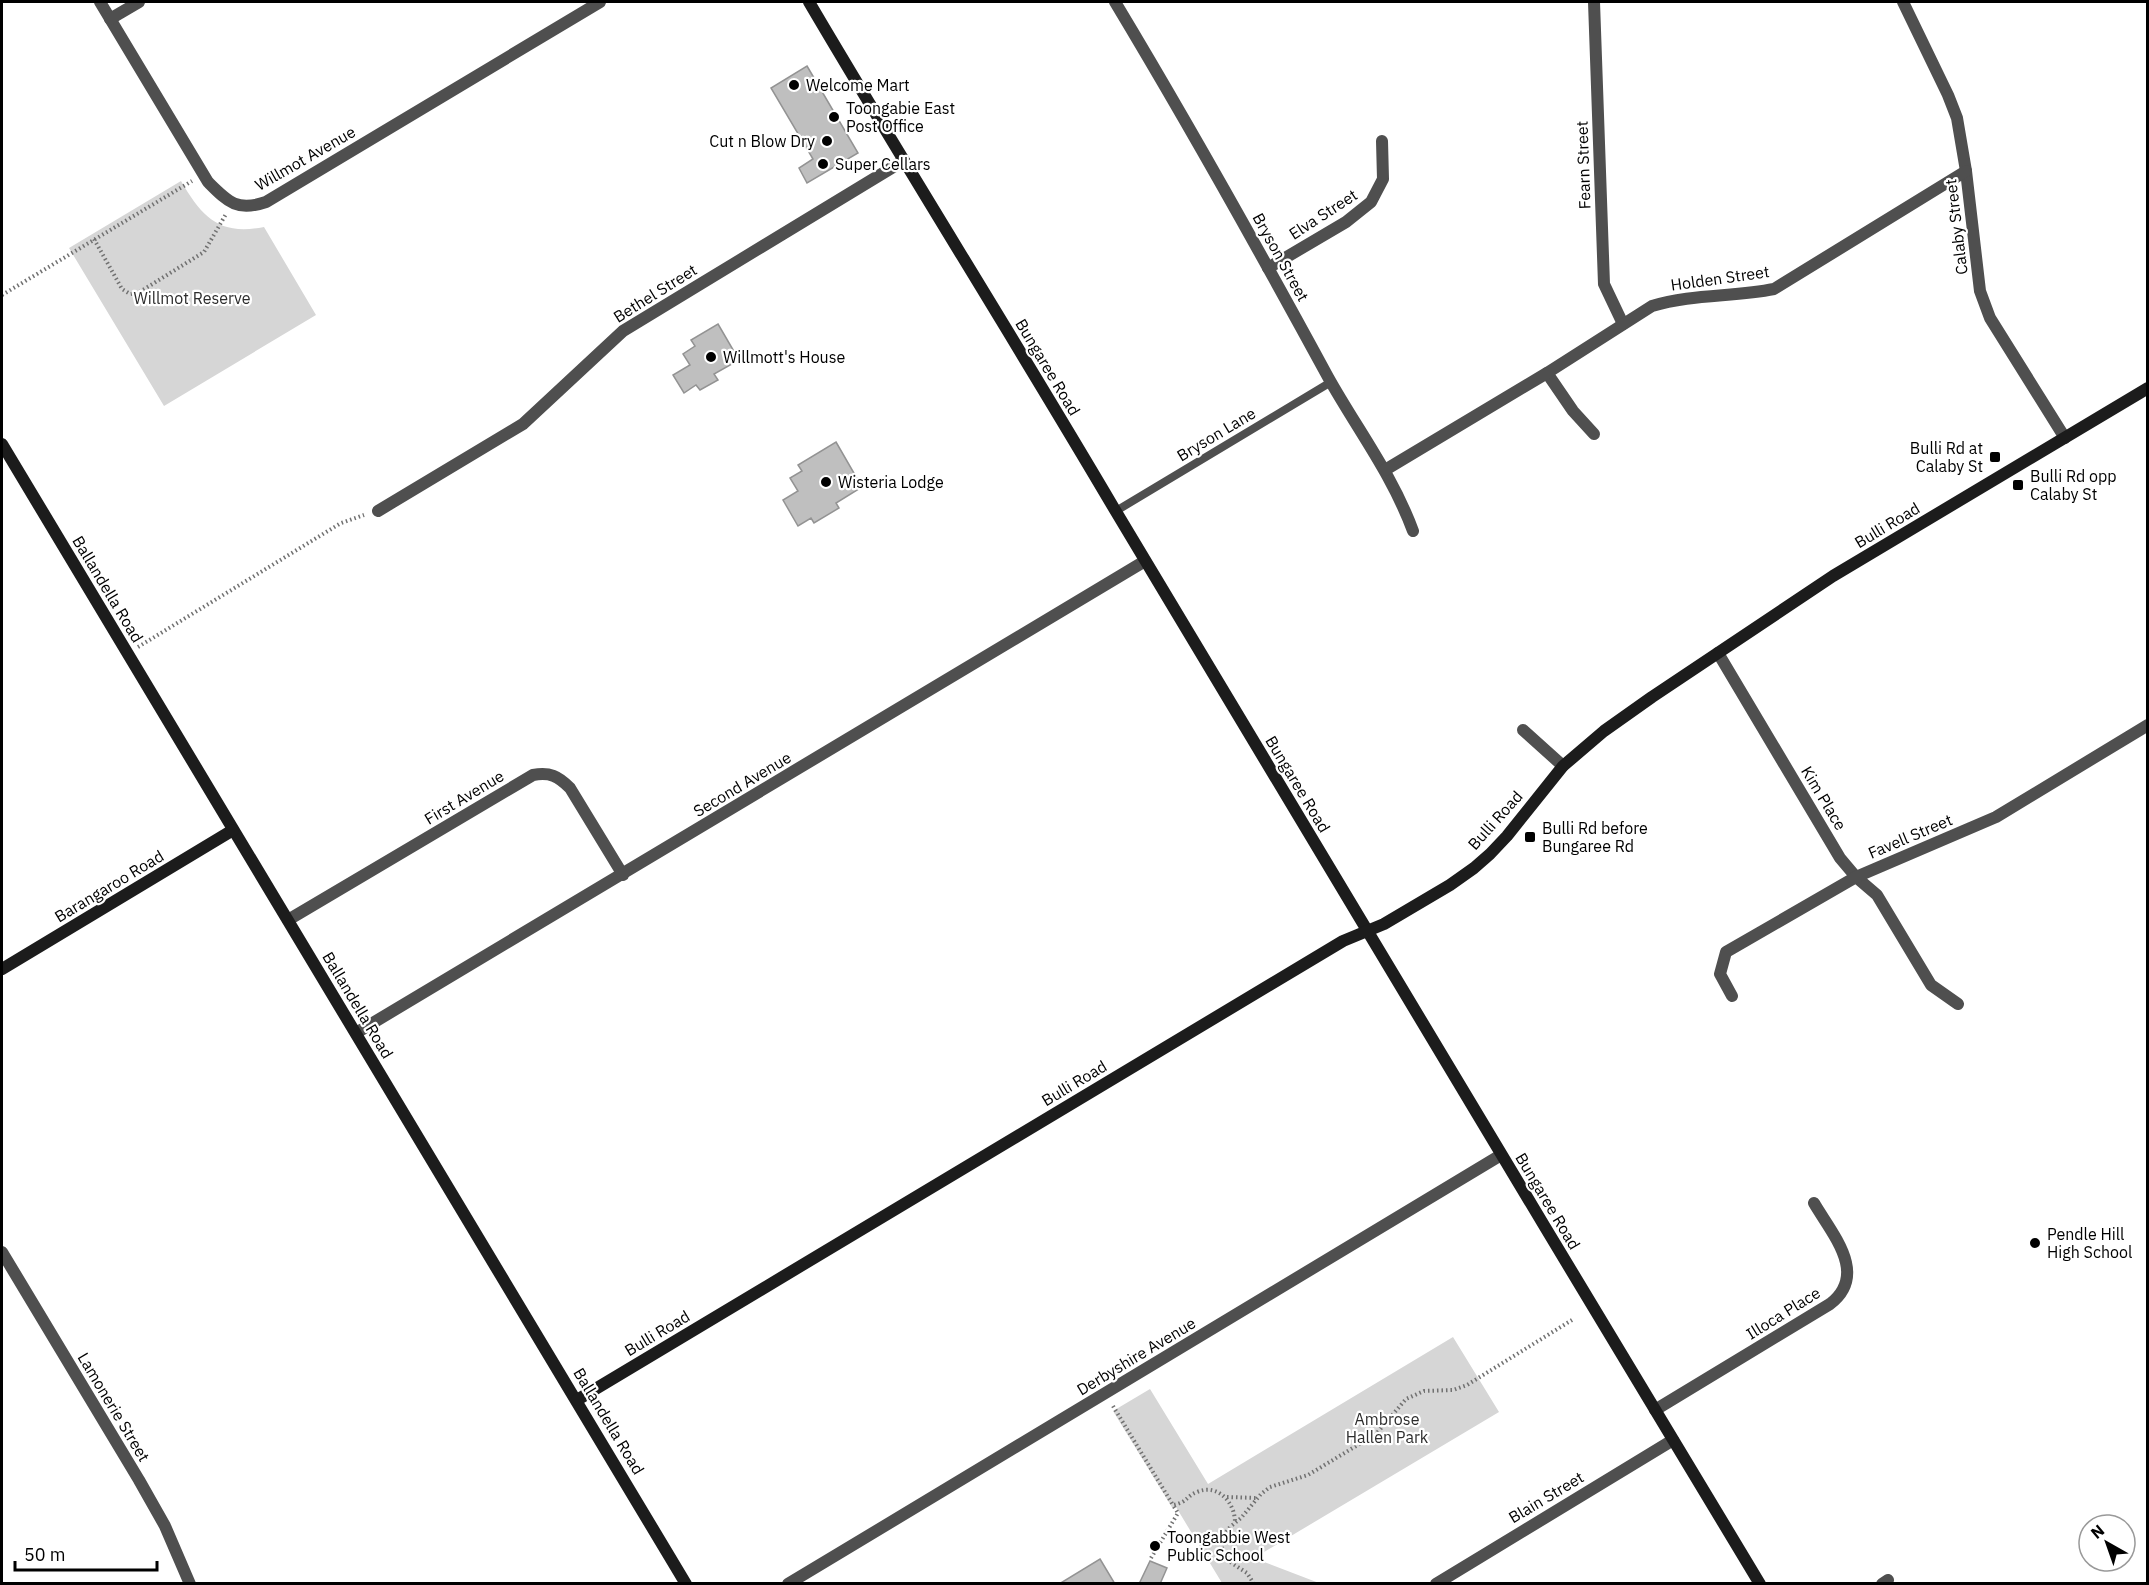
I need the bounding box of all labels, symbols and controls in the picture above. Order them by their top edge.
place label: Welcome Mart [806,75,910,95]
marker: Welcome Mart [787,78,801,92]
place label: Toongabie East Post Office [846,98,955,136]
marker: Toongabie East Post Office [827,110,841,124]
street label: Fearn Street [1571,120,1595,210]
street label: Willmot Avenue [251,121,359,195]
place label: Cut n Blow Dry [709,131,815,151]
marker: Cut n Blow Dry [820,134,834,148]
place label: Super Cellars [835,154,931,174]
marker: Super Cellars [816,157,830,171]
street label: Calaby Street [1940,178,1972,276]
street label: Elva Street [1285,185,1361,243]
street label: Bryson Street [1249,209,1313,305]
street label: Bethel Street [610,259,700,327]
street label: Holden Street [1669,261,1771,295]
park label: Willmot Reserve [133,288,251,308]
street label: Bungaree Road [1011,315,1085,419]
place label: Willmott's House [723,347,845,367]
marker: Willmott's House [704,350,718,364]
street label: Bryson Lane [1173,403,1259,465]
place label: Bulli Rd at Calaby St [1910,438,1983,476]
marker: Bulli Rd at Calaby St [1988,450,2002,464]
place label: Bulli Rd opp Calaby St [2030,466,2117,504]
place label: Wisteria Lodge [838,472,944,492]
marker: Wisteria Lodge [819,475,833,489]
marker: Bulli Rd opp Calaby St [2011,478,2025,492]
street label: Bulli Road [1851,498,1923,552]
street label: Ballandella Road [68,532,148,646]
street label: Bungaree Road [1261,732,1335,836]
street label: Second Avenue [689,747,795,821]
street label: Kim Place [1797,762,1851,834]
street label: First Avenue [421,765,508,829]
street label: Bulli Road [1463,786,1527,854]
street label: Favell Street [1865,809,1955,863]
place label: Bulli Rd before Bungaree Rd [1542,818,1648,856]
marker: Bulli Rd before Bungaree Rd [1523,830,1537,844]
street label: Barangaroo Road [51,846,167,926]
street label: Ballandella Road [318,948,398,1062]
street label: Bulli Road [1038,1056,1110,1110]
street label: Bungaree Road [1511,1149,1585,1253]
place label: Pendle Hill High School [2047,1224,2132,1262]
marker: Pendle Hill High School [2028,1236,2042,1250]
street label: Illoca Place [1742,1282,1824,1344]
street label: Bulli Road [621,1306,693,1360]
street label: Derbyshire Avenue [1073,1313,1199,1399]
street label: Lamonerie Street [74,1349,154,1465]
street label: Ballandella Road [569,1364,649,1478]
park label: Ambrose Hallen Park [1346,1409,1429,1447]
street label: Blain Street [1505,1467,1587,1527]
north arrow [2077,1513,2137,1573]
text: N [2086,1520,2108,1543]
place label: Toongabbie West Public School [1167,1527,1290,1565]
scale bar [15,1534,158,1572]
marker: Toongabbie West Public School [1148,1539,1162,1553]
text: 50 m [24,1543,66,1566]

